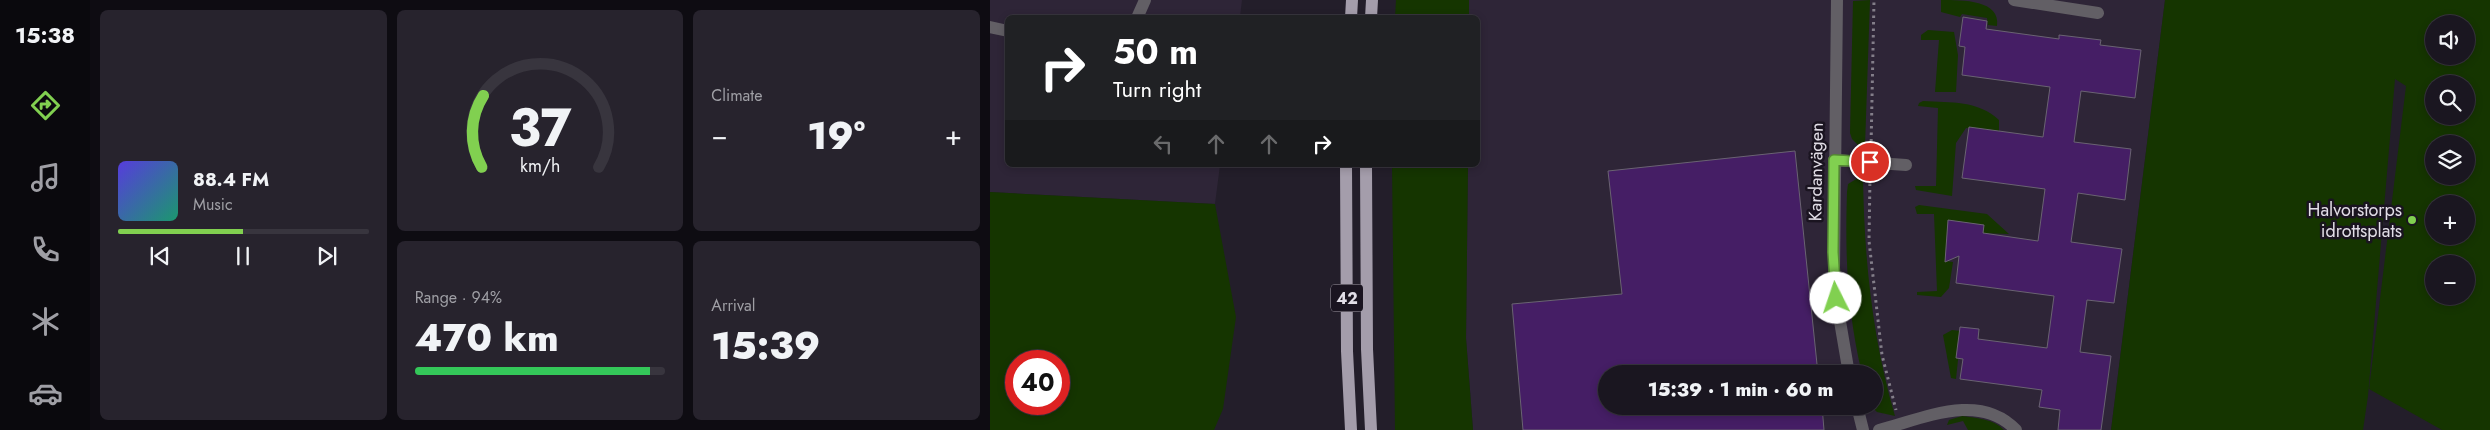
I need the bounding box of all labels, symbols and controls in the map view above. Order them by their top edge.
map controls [2425,15,2475,305]
button: sound [2425,15,2475,65]
text: 15:38 [15,19,75,51]
text: 50 m [1113,27,1198,77]
icon: right [1030,35,1095,100]
text: Turn right [1113,73,1201,105]
button: search [2425,75,2475,125]
text: Climate [711,84,762,107]
icon: directions [28,88,63,123]
text: 37 [509,90,572,166]
text: 19° [807,108,865,163]
text: − [711,115,728,156]
text: + [945,115,962,156]
street label: Kardanvägen [1802,122,1830,222]
icon: left [1149,130,1177,158]
icon: ahead [1202,130,1230,158]
icon: ahead [1255,130,1283,158]
icon: right [1308,130,1336,158]
button: layers [2425,135,2475,185]
pin [1849,141,1891,183]
icon: arrive [1856,148,1884,176]
text: km/h [520,153,560,179]
icon: music [28,160,63,195]
text: 88.4 FM [193,166,269,193]
text: Music [193,193,233,216]
button: + [2425,195,2475,245]
place label: Halvorstorps idrottsplats [2308,197,2402,244]
marker: Halvorstorps idrottsplats [2406,214,2418,226]
icon: phone [28,232,63,267]
icon: previous [146,242,174,270]
icon: pause [229,242,257,270]
icon: next [313,242,341,270]
button: − [2425,255,2475,305]
position arrow [1809,271,1861,323]
road number: 42 [1331,284,1363,312]
text: Range · 94% [415,286,502,309]
text: Arrival [711,294,755,317]
icon: climate [28,304,63,339]
text: 470 km [415,310,559,365]
text: 15:39 [711,318,820,373]
speed limit sign: 40 [1005,350,1070,415]
icon: car [28,376,63,411]
text: 15:39 · 1 min · 60 m [1648,376,1833,403]

